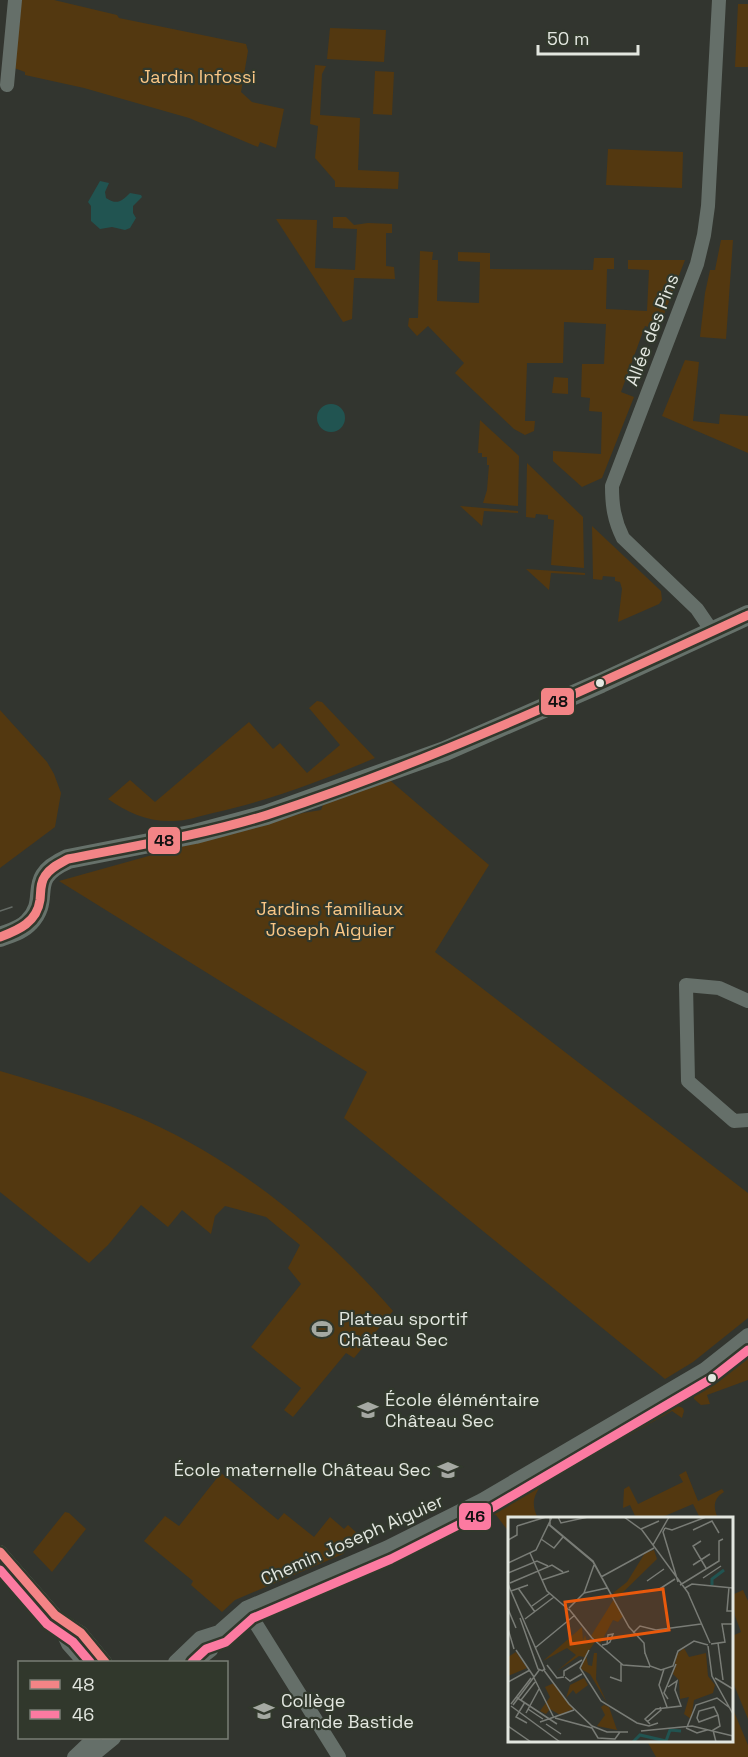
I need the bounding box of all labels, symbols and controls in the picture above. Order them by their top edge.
scale bar [538,18,638,56]
text: 50 m [547,27,589,50]
park label: Jardin Infossi [140,65,256,88]
street label: Allée des Pins [620,271,683,389]
unlabelled marker [594,677,606,689]
line badge: 48 [540,687,575,716]
text: 48 [548,691,568,712]
line badge: 48 [147,826,181,855]
text: 48 [154,830,174,851]
park label: Jardins familiaux Joseph Aiguier [257,897,403,941]
place label: Plateau sportif Château Sec [339,1307,468,1351]
sports icon: Plateau sportif Château Sec [310,1317,334,1341]
unlabelled marker [706,1372,718,1384]
place label: École éléméntaire Château Sec [385,1388,539,1432]
school or university icon: École éléméntaire Château Sec [356,1398,380,1422]
place label: École maternelle Château Sec [174,1458,431,1481]
school or university icon: École maternelle Château Sec [436,1458,460,1482]
street label: Chemin Joseph Aiguier [257,1489,447,1590]
line badge: 46 [458,1502,492,1531]
text: 46 [465,1506,485,1527]
inset map [508,1517,733,1742]
legend [18,1661,228,1739]
text: 48 [72,1673,94,1696]
place label: Collège Grande Bastide [281,1689,414,1733]
school or university icon: Collège Grande Bastide [252,1699,276,1723]
text: 46 [72,1703,94,1726]

